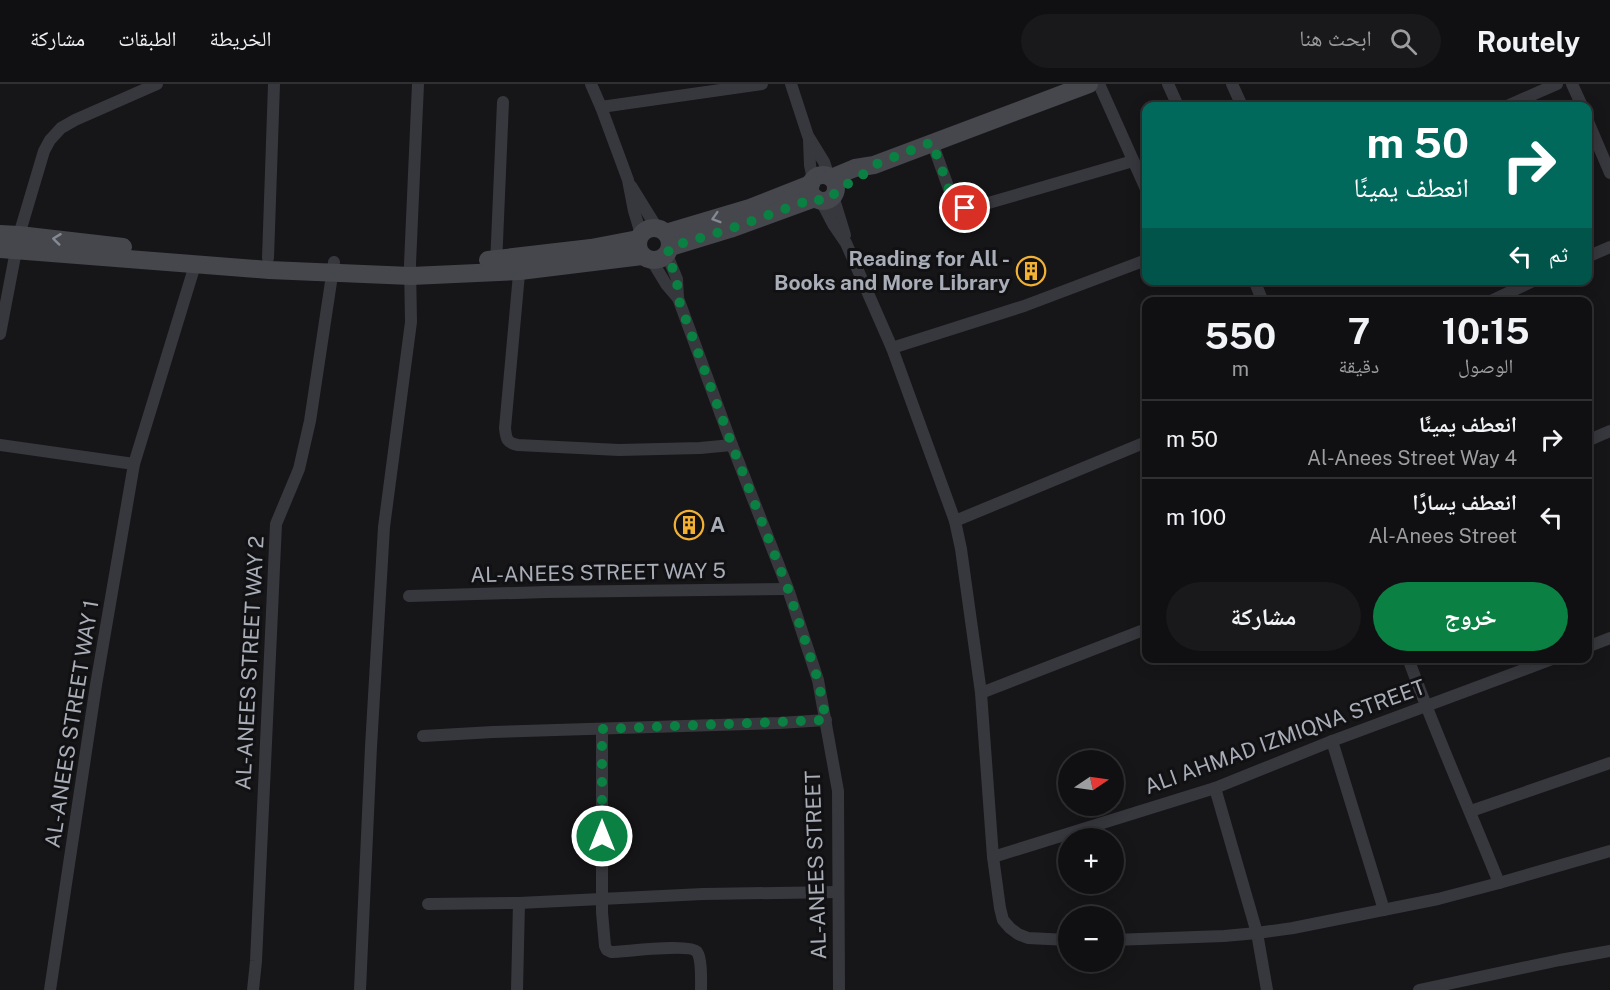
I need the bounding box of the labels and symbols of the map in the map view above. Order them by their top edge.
pin [939,182,990,233]
one-way arrow [712,211,722,223]
one-way arrow [53,233,62,246]
place label: Reading for All - Books and More Library [774,246,1010,295]
building icon: Reading for All - Books and More Library [1015,255,1047,287]
building icon: A [673,509,705,541]
place label: A [710,512,725,537]
street label: AL-ANEES STREET WAY 2 [230,535,269,791]
street label: AL-ANEES STREET WAY 5 [470,558,726,587]
street label: AL-ANEES STREET WAY 1 [40,598,103,850]
street label: ALI AHMAD IZMIQNA STREET [1141,674,1429,799]
north arrow [1058,750,1124,816]
street label: AL-ANEES STREET [800,770,831,960]
position arrow [570,804,634,868]

